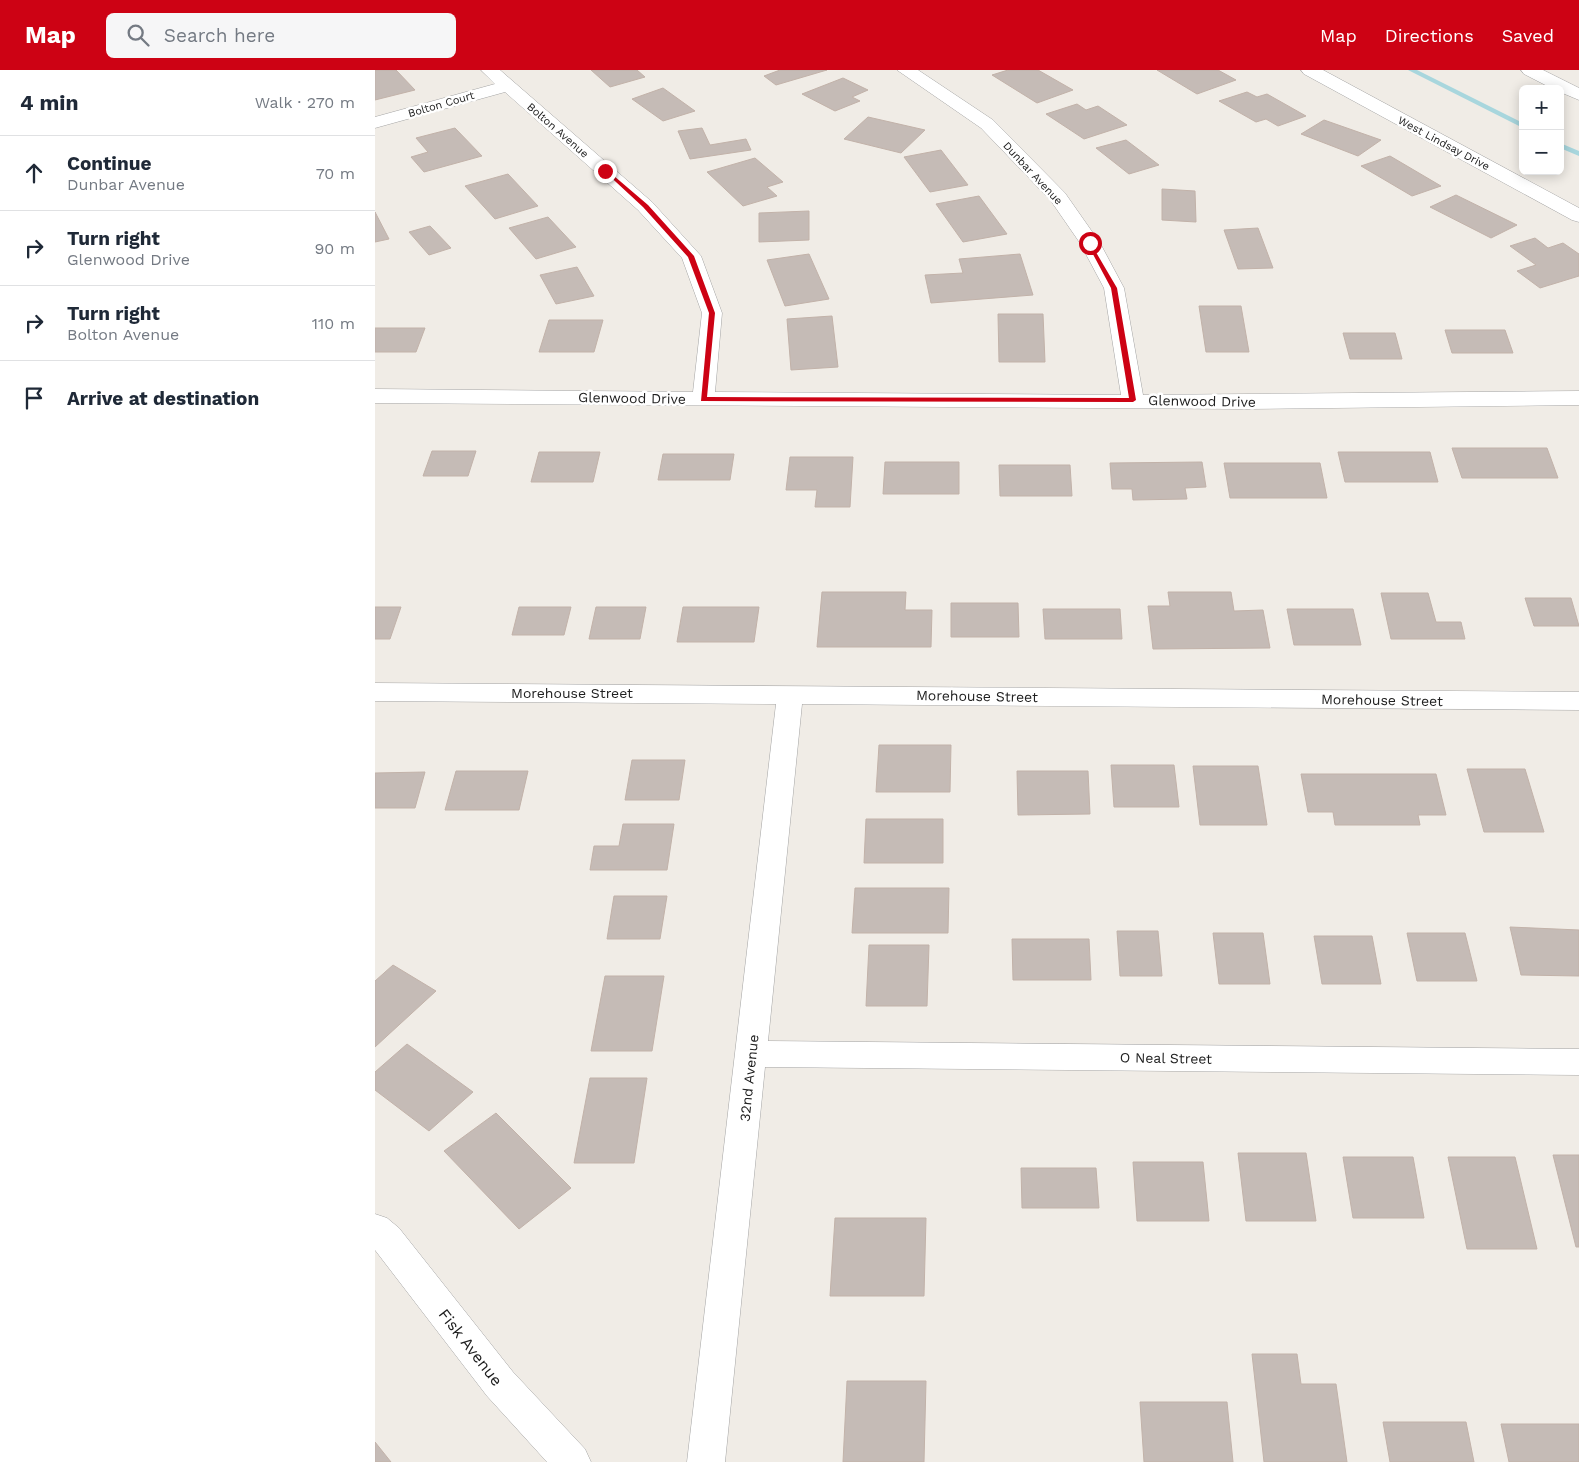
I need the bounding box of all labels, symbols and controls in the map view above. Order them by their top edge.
search box [106,13,456,58]
text: Map [25,21,76,49]
icon: search [124,21,152,49]
text: Search here [164,24,275,47]
text: Map [1320,25,1357,46]
text: Directions [1385,25,1474,46]
text: Saved [1502,25,1554,46]
map controls [1519,85,1564,175]
button: + [1519,85,1564,130]
street label: Bolton Court [406,89,476,120]
text: 4 min [20,90,78,115]
text: Walk · 270 m [255,93,355,112]
street label: Bolton Avenue [524,100,591,161]
street label: West Lindsay Drive [1396,114,1492,173]
button: − [1519,130,1564,175]
street label: Dunbar Avenue [1000,139,1065,207]
text: Continue [67,152,151,175]
icon: ahead [20,159,48,187]
route end [594,160,617,183]
text: 70 m [316,164,355,183]
text: Dunbar Avenue [67,175,185,194]
text: Turn right [67,227,160,250]
route start [1079,232,1102,255]
icon: right [20,234,48,262]
text: 90 m [314,239,355,258]
text: Glenwood Drive [67,250,190,269]
text: Turn right [67,302,160,325]
icon: right [20,309,48,337]
text: 110 m [312,314,355,333]
text: Bolton Avenue [67,325,179,344]
icon: arrive [20,384,48,412]
text: Arrive at destination [67,387,259,410]
street label: Glenwood Drive [578,389,686,407]
street label: Glenwood Drive [1148,392,1256,410]
street label: Morehouse Street [511,685,633,701]
street label: Morehouse Street [916,687,1038,705]
street label: Morehouse Street [1321,691,1443,709]
street label: 32nd Avenue [736,1034,762,1122]
street label: O Neal Street [1120,1049,1212,1067]
street label: Fisk Avenue [435,1305,507,1390]

